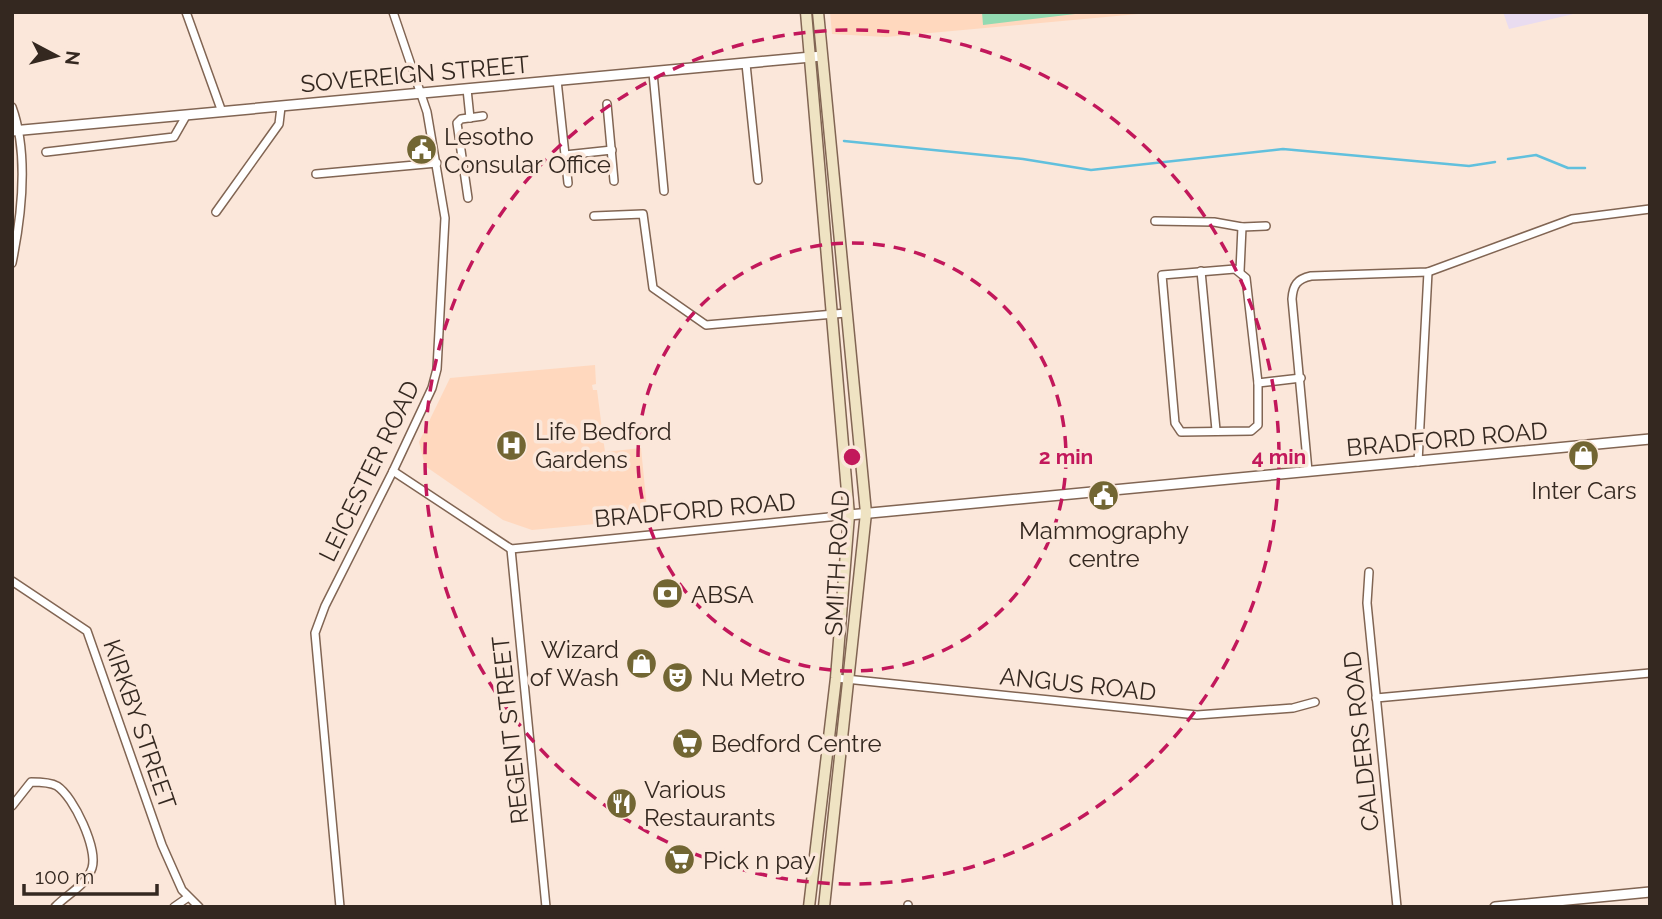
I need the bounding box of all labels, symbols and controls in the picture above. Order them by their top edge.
north arrow [21,21,91,91]
text: N [61,50,85,67]
street label: SOVEREIGN STREET [299,50,531,98]
place label: Lesotho Consular Office [444,122,611,179]
public building icon: Lesotho Consular Office [404,133,438,167]
street label: LEICESTER ROAD [313,376,425,566]
street label: BRADFORD ROAD [1345,416,1549,462]
place label: Life Bedford Gardens [535,417,672,474]
hospital icon: Life Bedford Gardens [495,428,529,462]
shop icon: Inter Cars [1567,439,1601,473]
text: 2 min [1039,444,1093,469]
text: 4 min [1252,444,1306,469]
centre of rings [840,445,864,469]
place label: Inter Cars [1531,476,1637,505]
public building icon: Mammography centre [1087,479,1121,513]
street label: BRADFORD ROAD [593,487,797,533]
street label: SMITH ROAD [819,489,855,637]
place label: Mammography centre [1019,516,1189,573]
bank icon: ABSA [651,577,685,611]
place label: ABSA [691,580,754,609]
street label: REGENT STREET [486,634,534,826]
street label: KIRKBY STREET [97,635,183,813]
place label: Wizard of Wash [530,635,619,692]
shop icon: Wizard of Wash [625,646,659,680]
street label: CALDERS ROAD [1337,649,1385,833]
theatre icon: Nu Metro [661,660,695,694]
street label: ANGUS ROAD [998,661,1158,707]
place label: Nu Metro [701,663,805,692]
supermarket icon: Bedford Centre [671,726,705,760]
place label: Bedford Centre [711,729,882,758]
place label: Various Restaurants [644,775,775,832]
restaurant icon: Various Restaurants [604,786,638,820]
supermarket icon: Pick n pay [663,843,697,877]
place label: Pick n pay [703,846,816,875]
scale bar [24,852,158,896]
text: 100 m [35,864,94,889]

